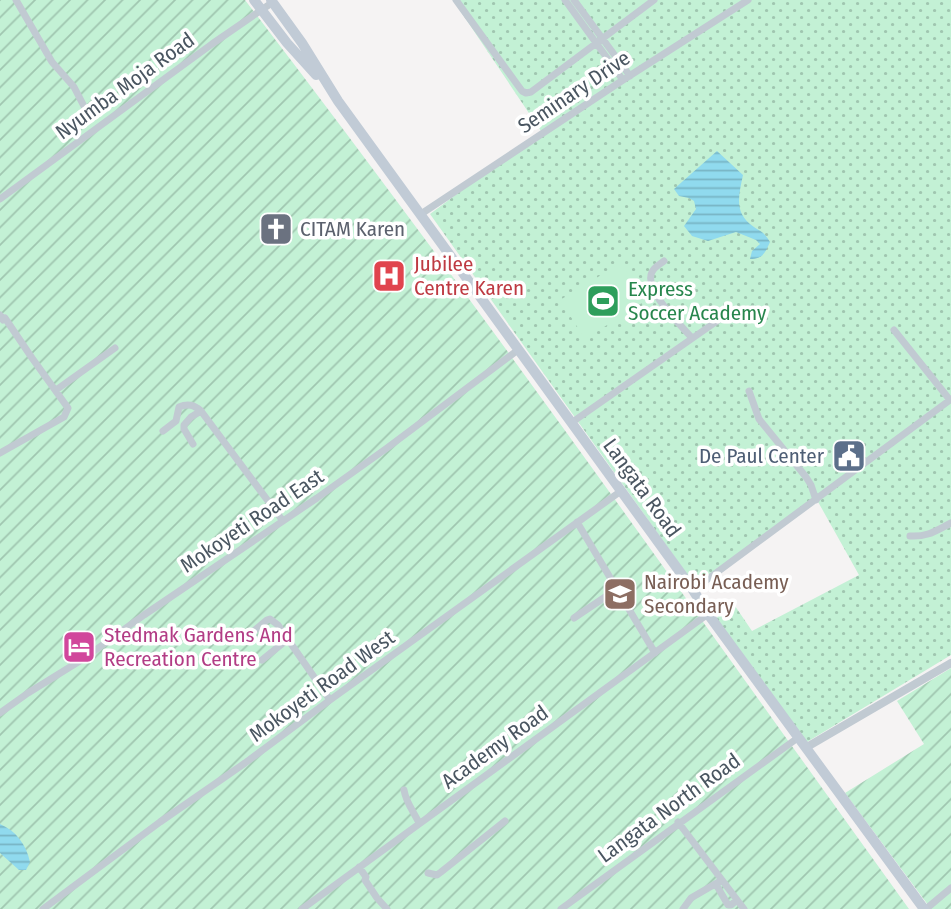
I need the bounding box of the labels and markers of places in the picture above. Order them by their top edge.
church icon: CITAM Karen [257,210,295,248]
place label: CITAM Karen [300,216,405,242]
place label: Jubilee Centre Karen [414,251,524,301]
hospital icon: Jubilee Centre Karen [370,257,408,295]
place label: Express Soccer Academy [628,276,767,326]
sports icon: Express Soccer Academy [584,282,622,320]
public building icon: De Paul Center [830,437,868,475]
place label: De Paul Center [699,443,825,469]
place label: Nairobi Academy Secondary [644,569,789,619]
school or university icon: Nairobi Academy Secondary [601,575,639,613]
place label: Stedmak Gardens And Recreation Centre [104,622,293,672]
hotel icon: Stedmak Gardens And Recreation Centre [60,628,98,666]

